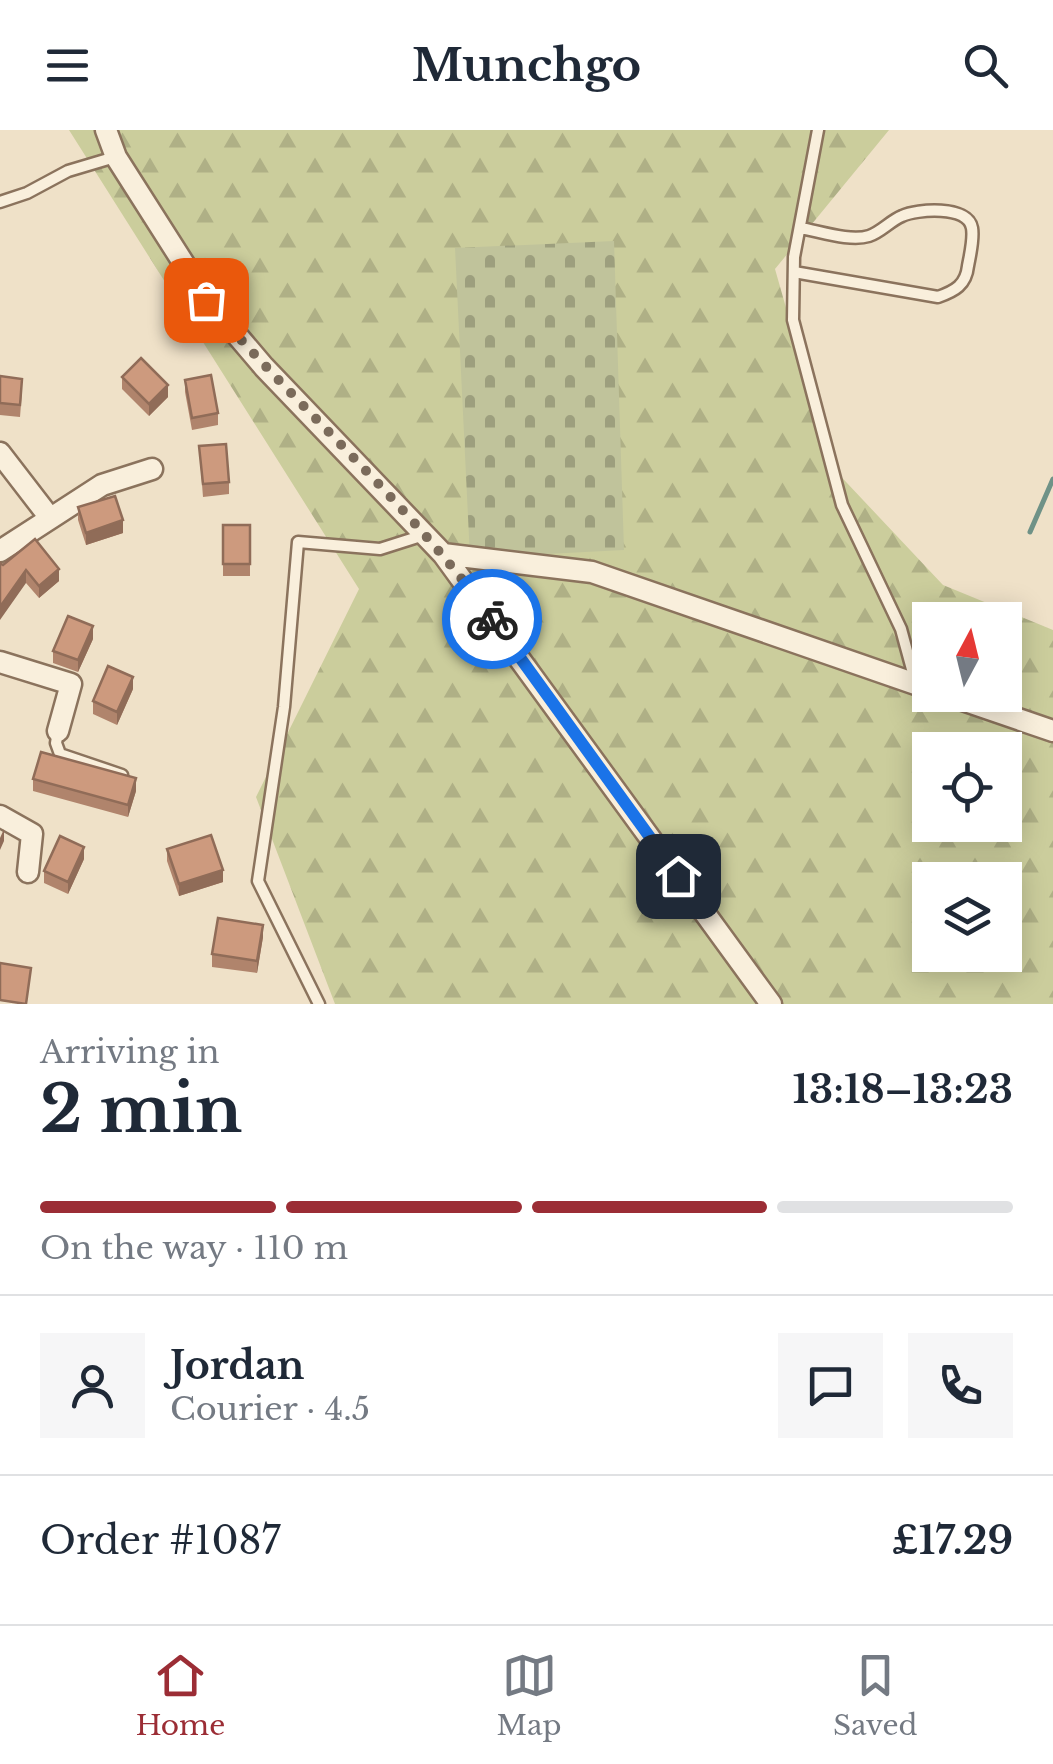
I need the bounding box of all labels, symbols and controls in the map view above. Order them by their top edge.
text: Munchgo [412,37,641,93]
icon: menu [40,38,95,93]
icon: search [958,38,1013,93]
pin [164,258,249,343]
icon: bag [179,273,234,328]
courier [442,569,542,669]
icon: bike [465,592,520,647]
north arrow [912,602,1022,712]
map controls [912,602,1022,972]
button: locate [912,732,1022,842]
pin [636,834,721,919]
icon: home [651,849,706,904]
button: layers [912,862,1022,972]
text: Arriving in [40,1032,219,1072]
text: 13:18–13:23 [792,1066,1013,1113]
text: 2 min [40,1069,242,1150]
text: On the way · 110 m [40,1228,348,1268]
button: person [40,1333,145,1438]
button: chat [778,1333,883,1438]
button: phone [908,1333,1013,1438]
text: Jordan [170,1342,304,1389]
text: Courier · 4.5 [170,1389,370,1429]
text: Order #1087 [40,1517,281,1564]
text: £17.29 [892,1517,1013,1564]
tab: Home [136,1648,225,1743]
tab: Map [497,1648,562,1743]
tab: Saved [833,1648,917,1743]

